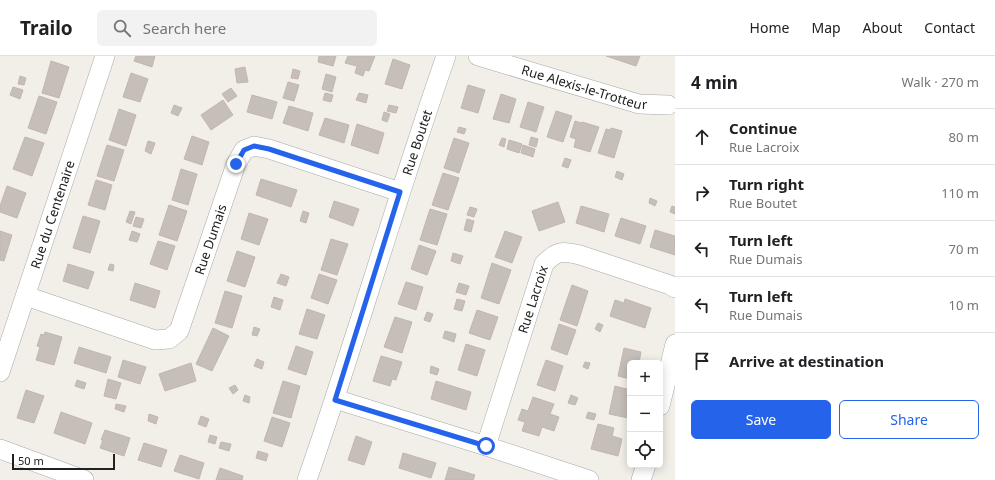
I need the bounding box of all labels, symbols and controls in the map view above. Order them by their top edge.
search box [97,10,377,46]
text: Trailo [20,15,73,41]
icon: search [111,17,133,39]
text: Search here [143,18,226,38]
text: Home [750,18,789,37]
text: Map [811,18,841,37]
text: About [863,18,902,37]
text: Contact [924,18,975,37]
street label: Rue Alexis-le-Trotteur [519,60,648,113]
text: 4 min [691,71,738,94]
text: Walk · 270 m [901,73,979,91]
street label: Rue Boutet [398,107,436,178]
text: Continue [729,118,797,138]
icon: ahead [691,126,713,148]
text: 80 m [949,128,979,146]
text: Rue Lacroix [729,138,799,156]
route end [227,155,245,173]
street label: Rue du Centenaire [26,158,79,271]
text: Turn right [729,174,804,194]
icon: right [691,182,713,204]
text: 110 m [941,184,979,202]
text: Rue Boutet [729,194,797,212]
street label: Rue Dumais [190,202,231,277]
text: Turn left [729,230,793,250]
icon: left [691,238,713,260]
text: 70 m [949,240,979,258]
text: Rue Dumais [729,250,802,268]
street label: Rue Lacroix [513,263,552,336]
text: Turn left [729,286,793,306]
icon: left [691,294,713,316]
text: 10 m [949,296,979,314]
text: Rue Dumais [729,306,802,324]
icon: arrive [691,350,713,372]
text: Arrive at destination [729,351,884,371]
map controls [627,360,663,468]
button: + [627,360,663,396]
button: − [627,396,663,432]
button: Save [691,400,831,439]
button: Share [839,400,979,439]
button: locate [627,432,663,468]
route start [477,437,495,455]
scale bar [12,452,115,471]
text: 50 m [18,453,44,468]

